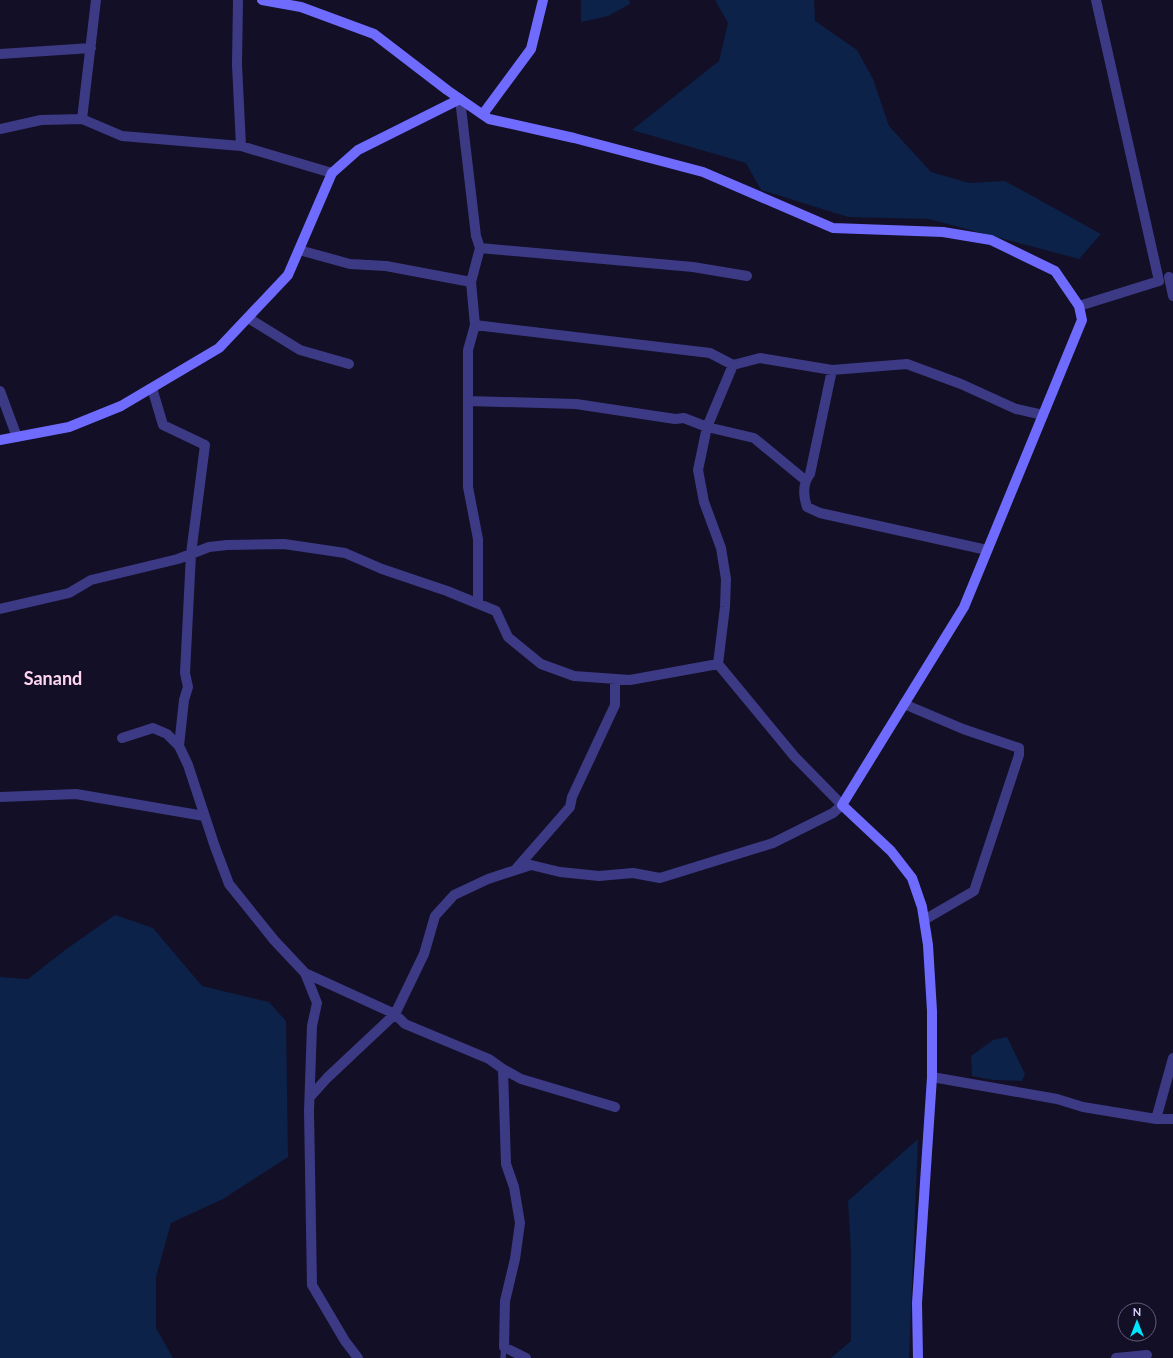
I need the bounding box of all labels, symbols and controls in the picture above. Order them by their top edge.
district label: Sanand [24,667,82,689]
north arrow [1117,1302,1157,1342]
text: N [1133,1305,1141,1318]

